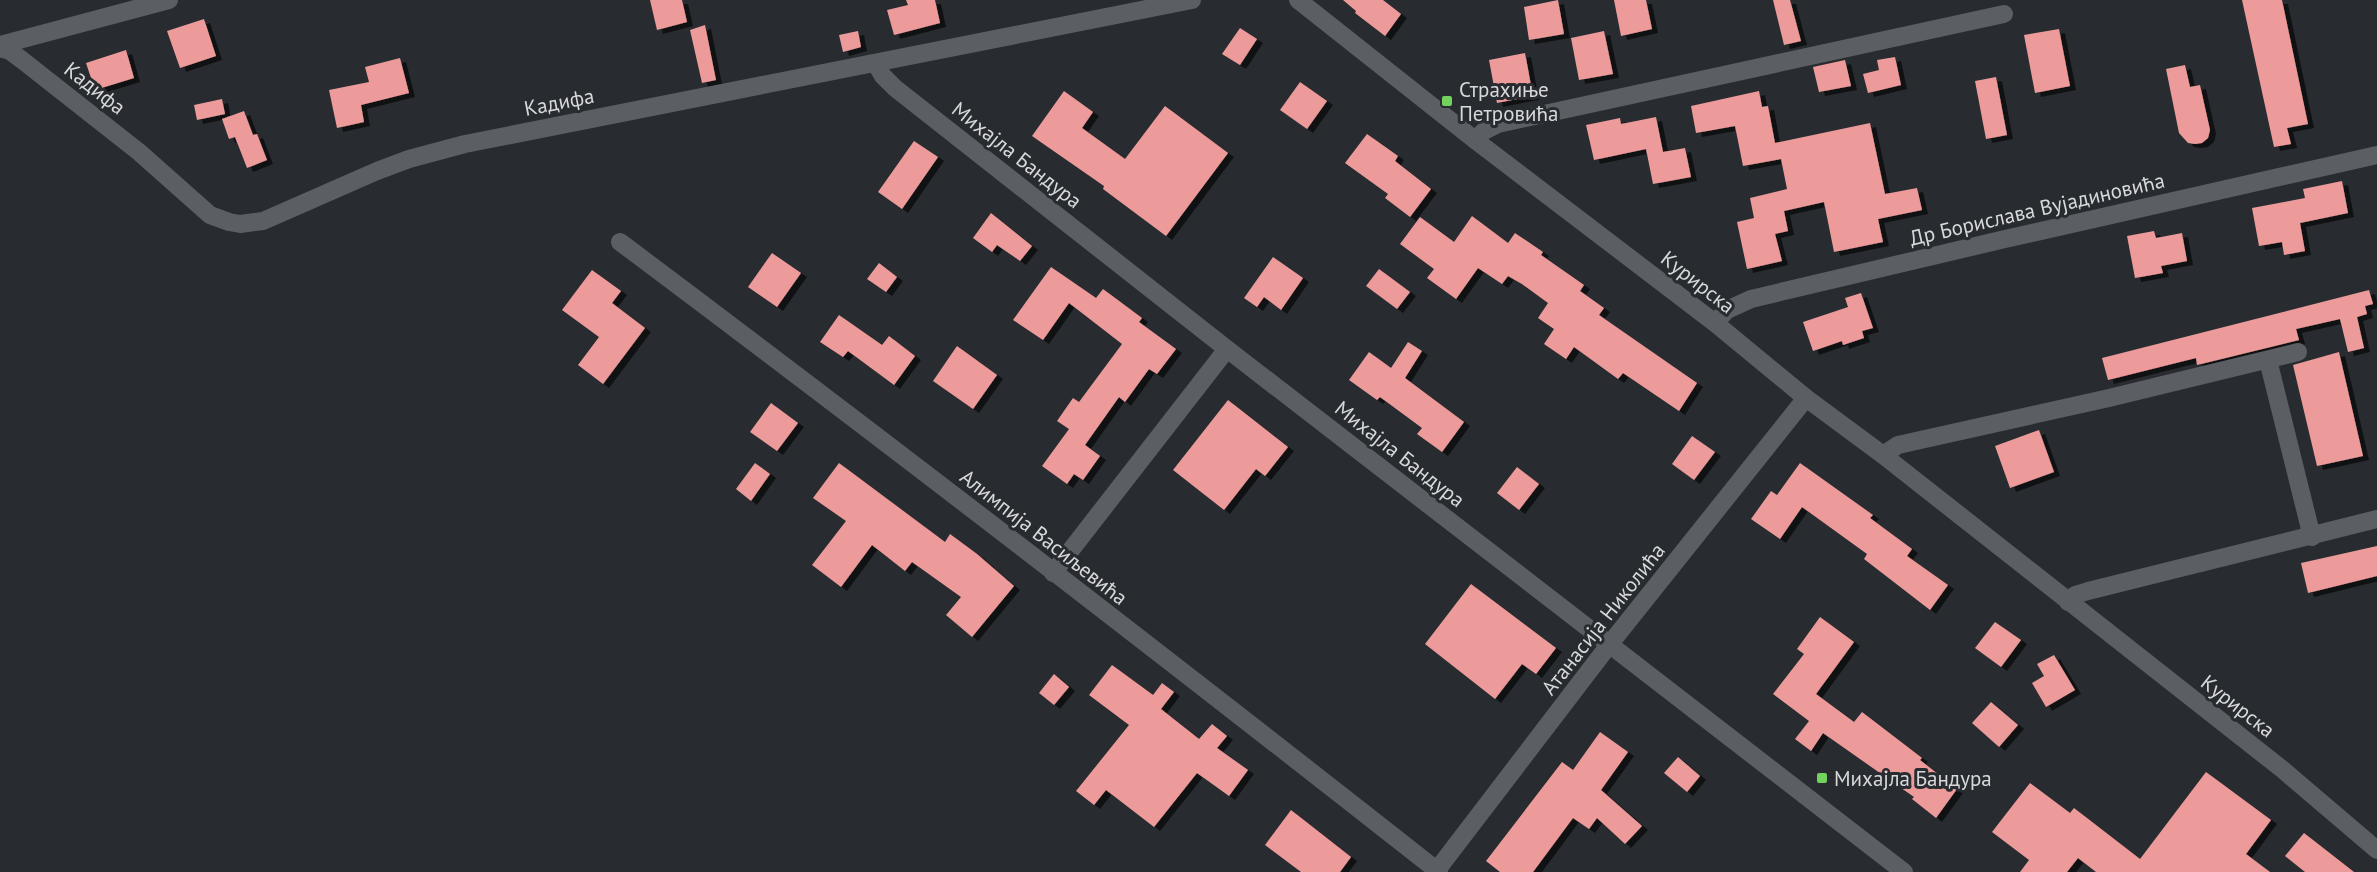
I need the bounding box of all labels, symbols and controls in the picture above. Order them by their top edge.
street label: Кадифа [59,56,131,120]
place label: Страхиње Петровића [1459,76,1558,127]
street label: Кадифа [522,82,596,122]
marker: Страхиње Петровића [1440,94,1454,108]
street label: Михајла Бандура [947,96,1087,214]
street label: Др Борислава Вујадиновића [1907,166,2167,252]
street label: Курирска [1656,245,1740,319]
street label: Михајла Бандура [1330,395,1470,513]
street label: Алимпија Васиљевића [955,463,1133,611]
street label: Атанасија Николића [1535,538,1671,700]
street label: Курирска [2196,669,2280,743]
place label: Михајла Бандура [1834,765,1992,792]
marker: Михајла Бандура [1815,771,1829,785]

